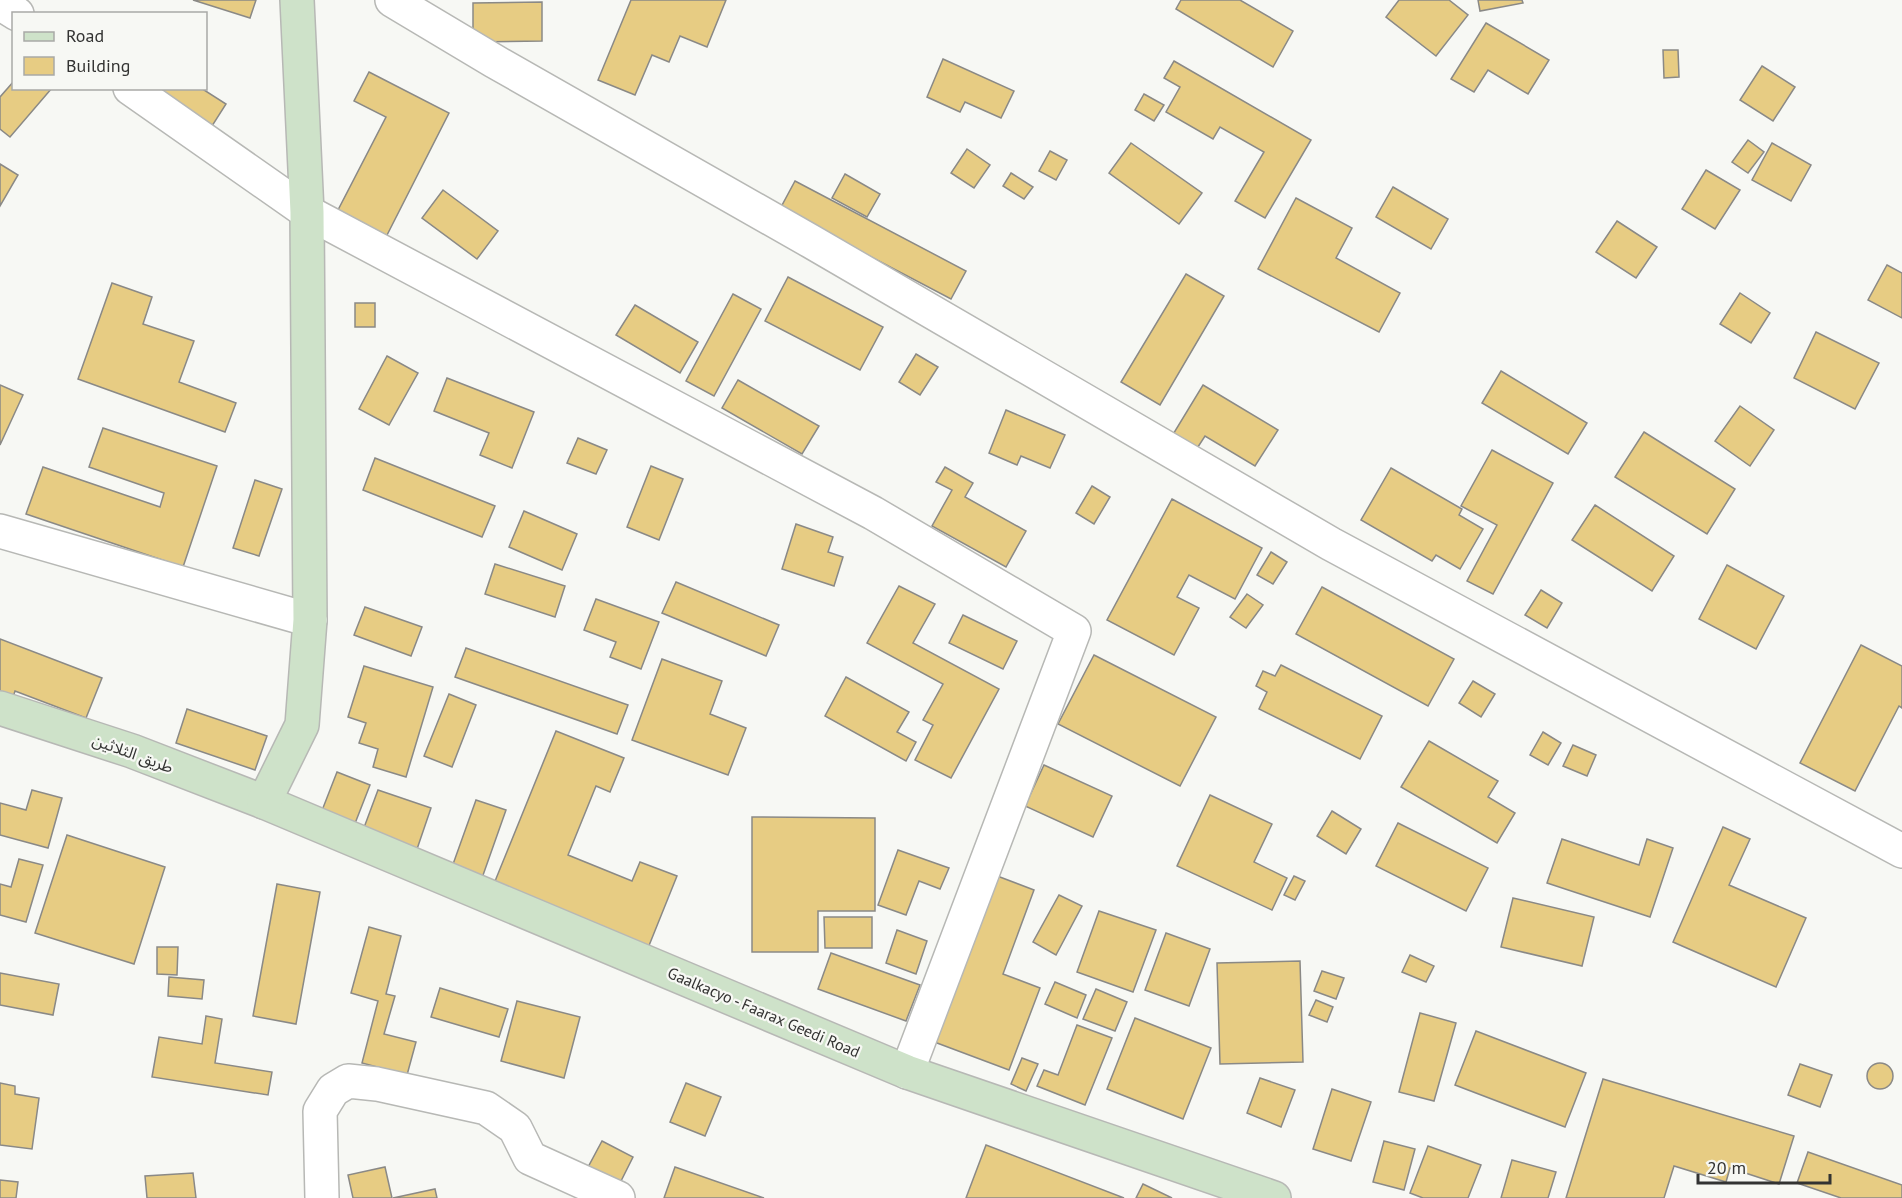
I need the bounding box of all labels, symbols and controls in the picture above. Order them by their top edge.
legend [12,12,207,90]
text: Road [66,24,104,47]
text: Building [66,54,130,77]
street label: طريق الثلاثين [89,729,176,778]
street label: Gaalkacyo - Faarax Geedi Road [665,962,863,1062]
scale bar [1698,1147,1830,1185]
text: 20 m [1707,1156,1746,1179]

